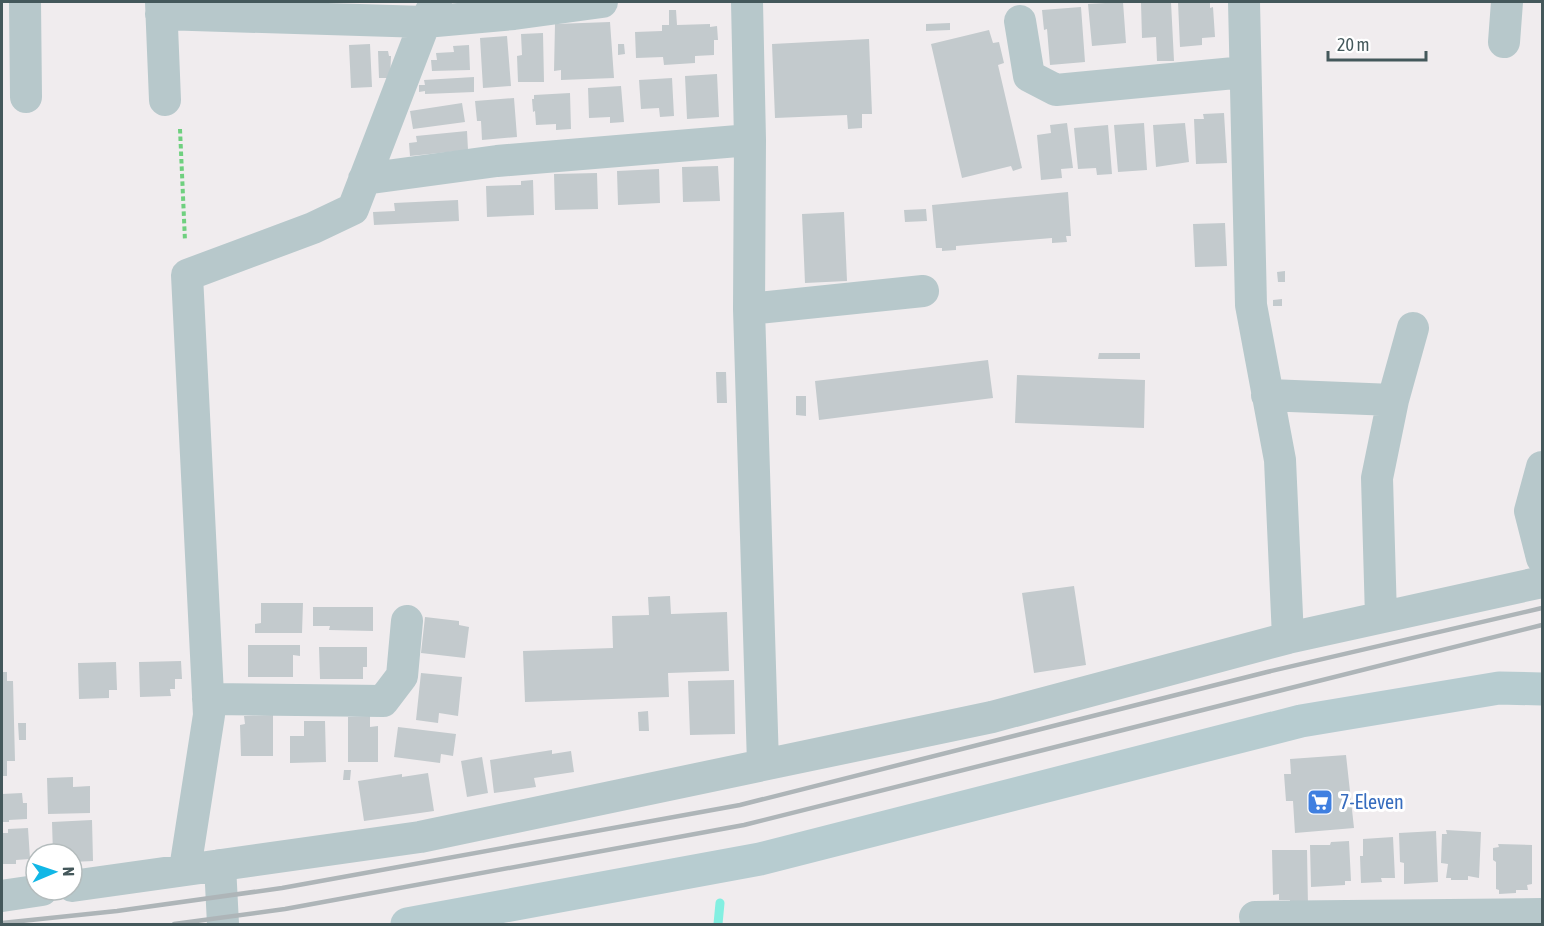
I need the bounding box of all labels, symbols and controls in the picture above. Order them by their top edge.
scale bar [1328,24,1426,62]
text: 20 m [1337,34,1369,55]
supermarket icon: 7-Eleven [1305,787,1335,817]
place label: 7-Eleven [1340,790,1404,813]
north arrow [24,842,84,902]
text: N [60,866,78,877]

